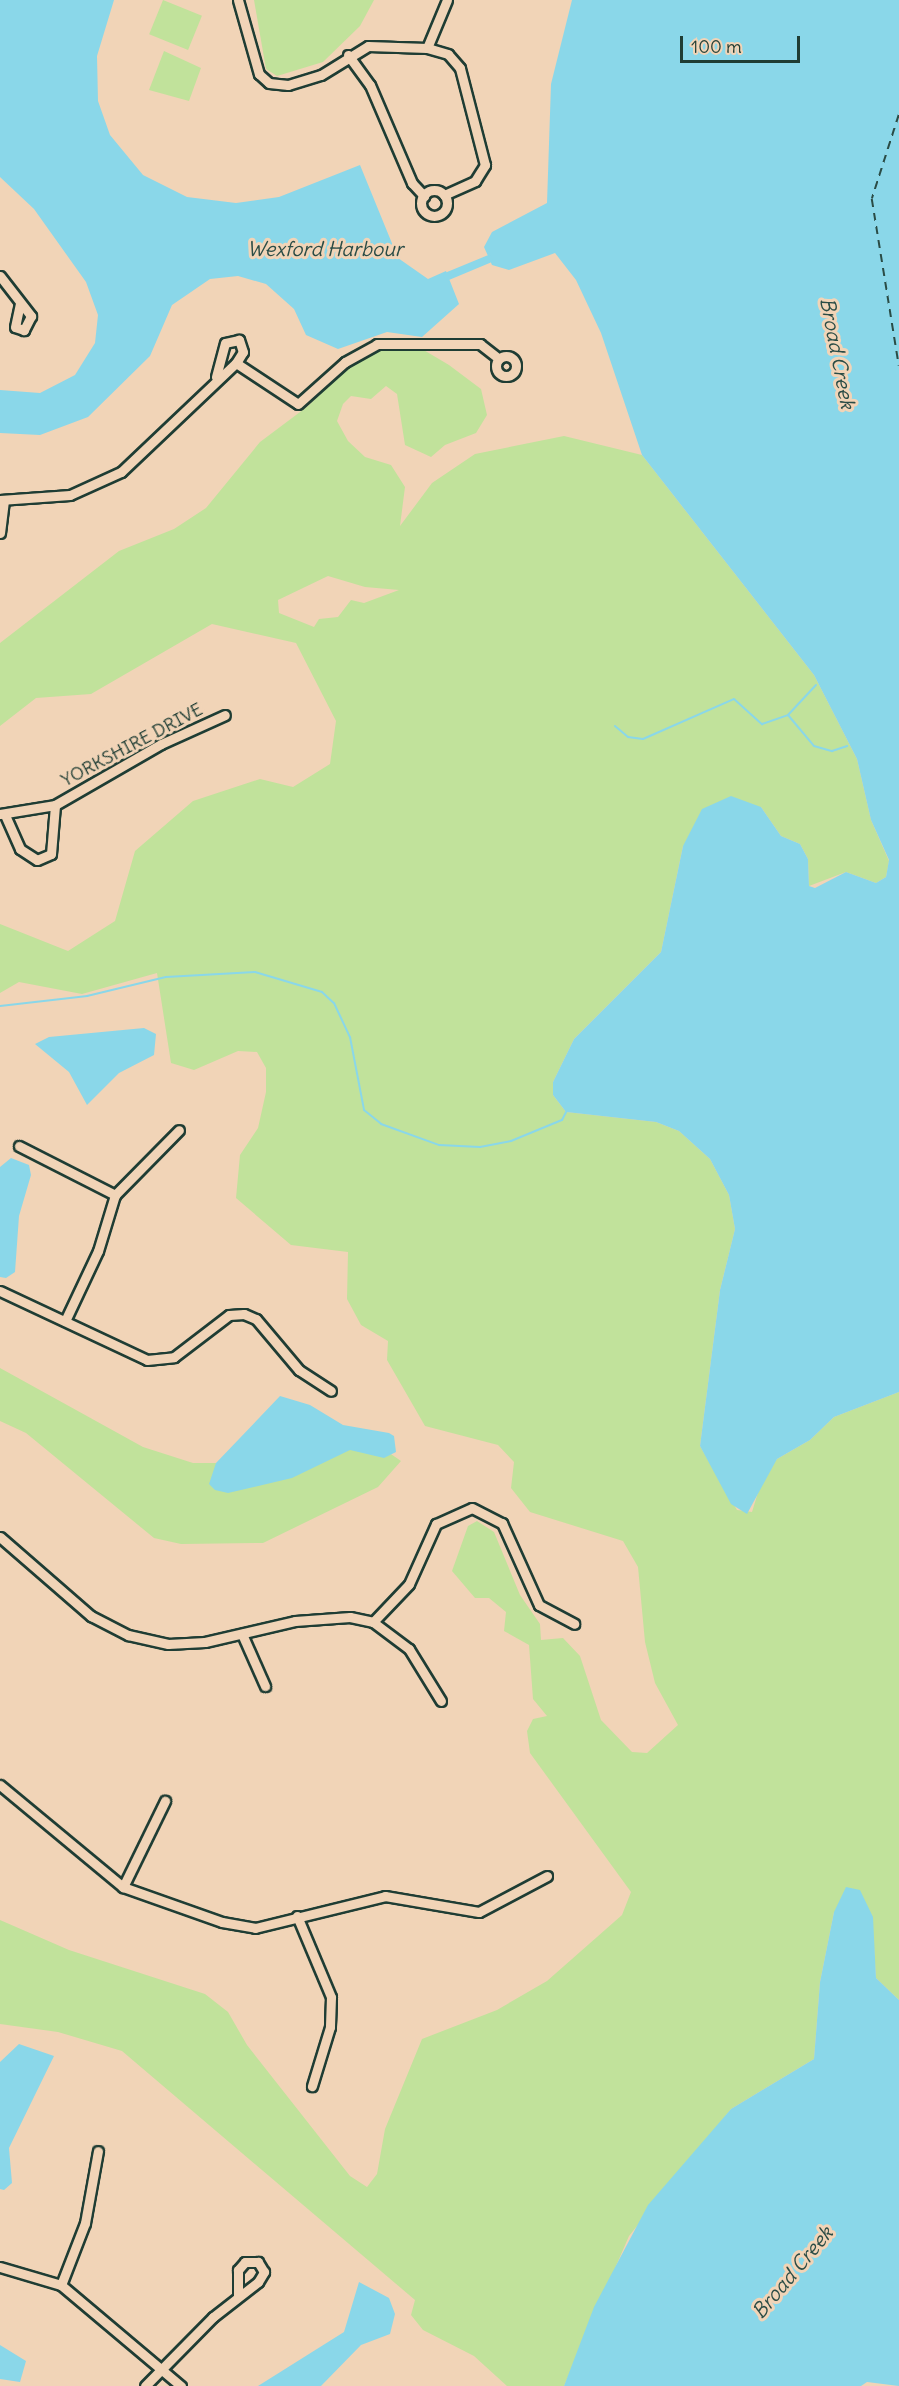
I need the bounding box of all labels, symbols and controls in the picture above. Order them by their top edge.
scale bar [683,24,803,62]
text: 100 m [691,35,742,58]
water label: Wexford Harbour [247,236,403,260]
water label: Broad Creek [815,295,861,411]
street label: YORKSHIRE DRIVE [58,699,206,791]
water label: Broad Creek [747,2221,837,2323]

